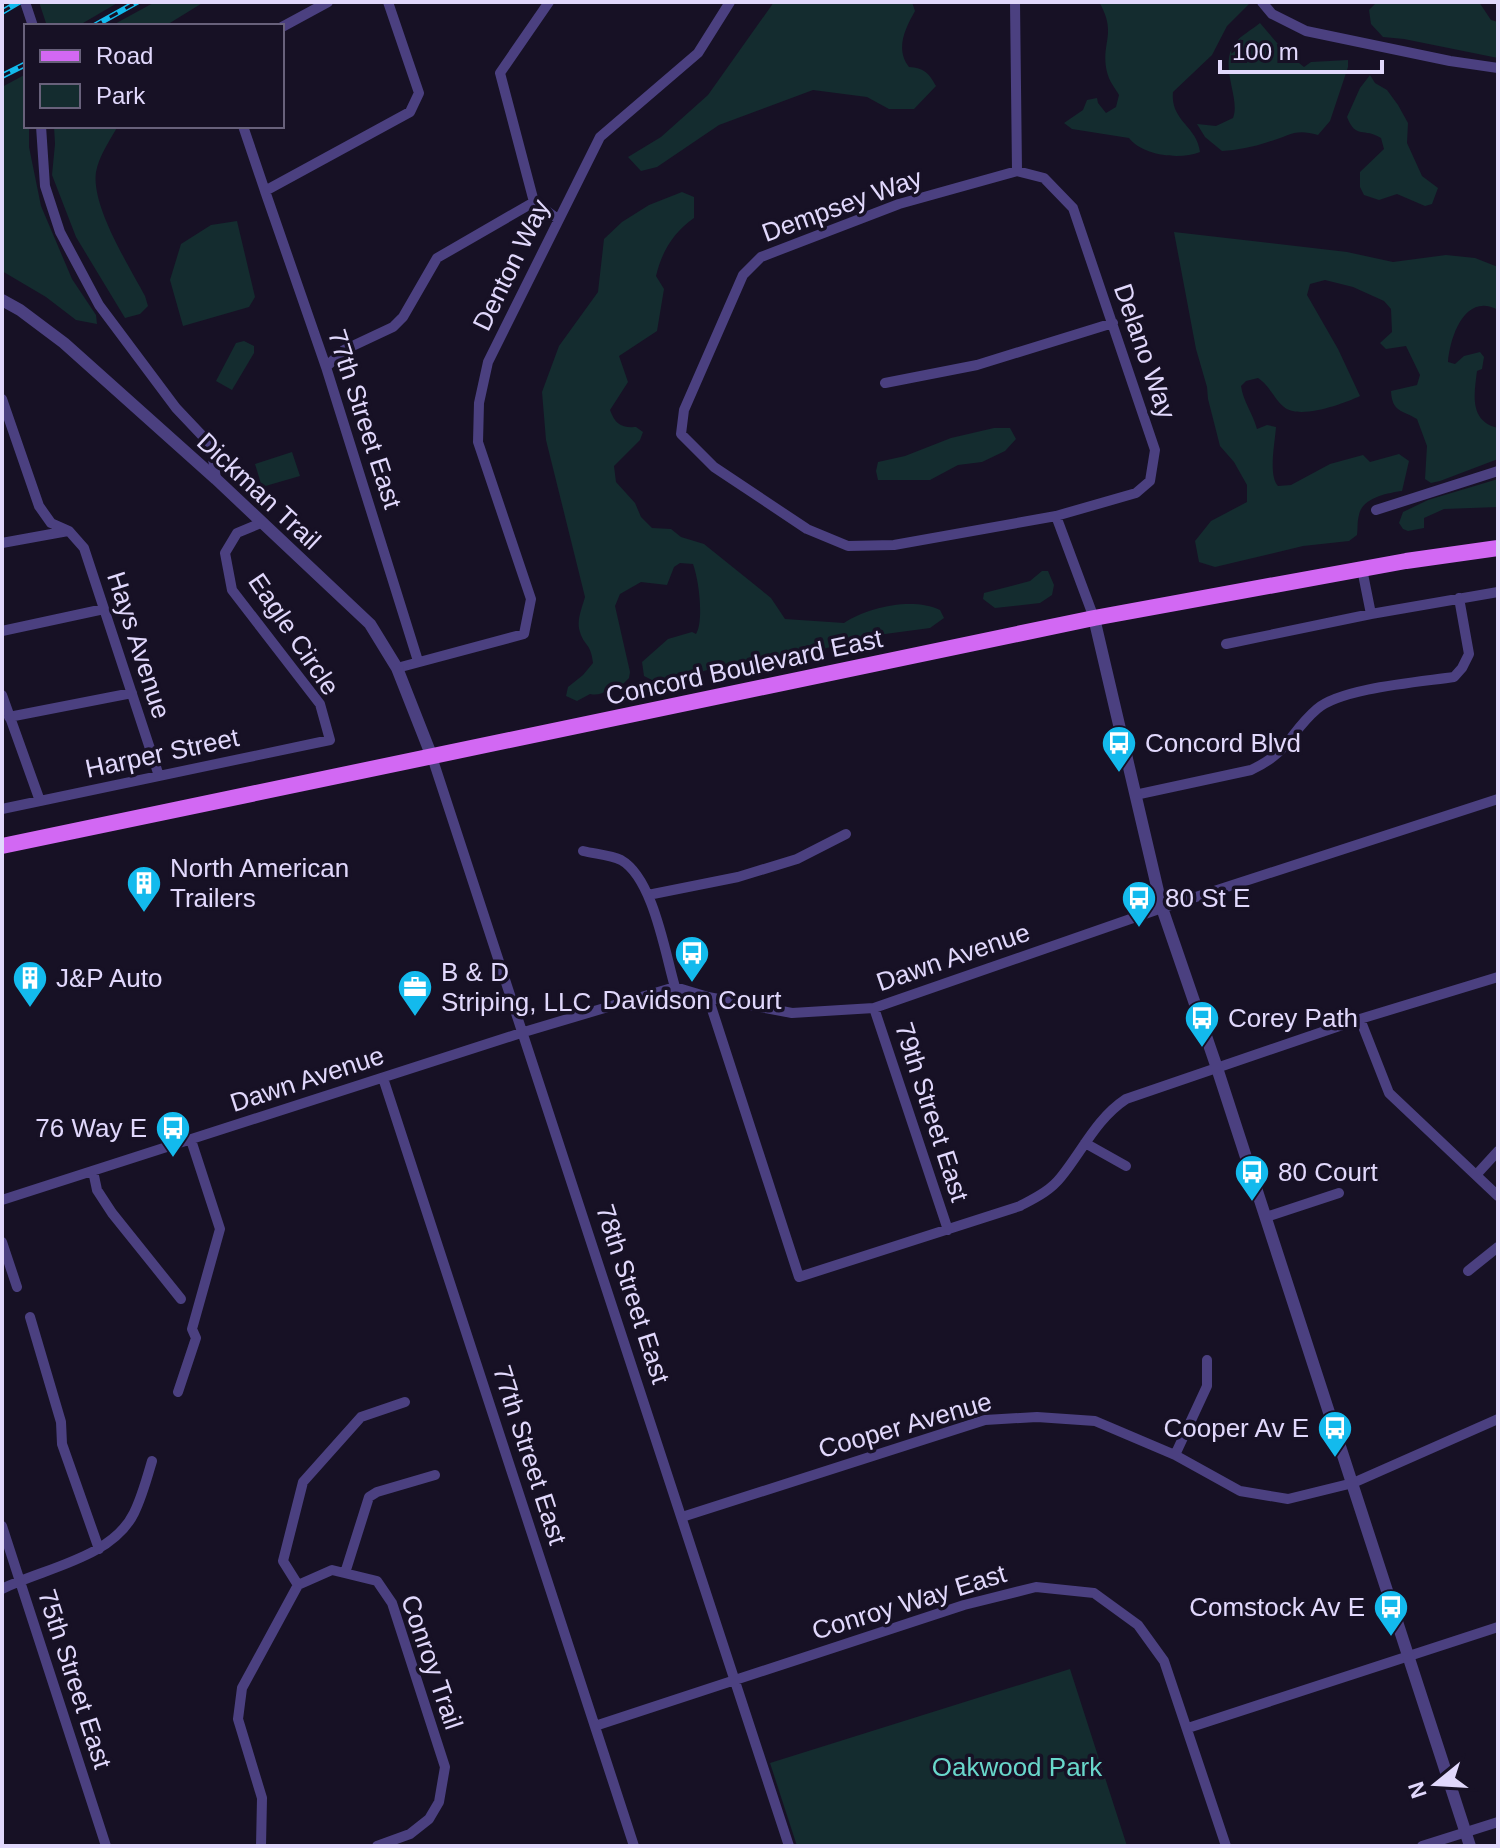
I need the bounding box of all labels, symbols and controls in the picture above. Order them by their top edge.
legend [24,24,284,128]
scale bar [1220,24,1382,74]
text: 100 m [1232,38,1299,65]
text: Road [96,42,153,69]
text: Park [96,82,146,109]
street label: Dempsey Way [758,162,926,248]
street label: Denton Way [466,195,556,335]
street label: Delano Way [1108,280,1182,422]
street label: 77th Street East [322,326,408,513]
street label: Dickman Trail [191,426,327,556]
street label: Hays Avenue [101,568,177,722]
street label: Eagle Circle [242,568,346,700]
street label: Concord Boulevard East [603,623,886,711]
street label: Harper Street [83,722,242,784]
bus stop icon: Concord Blvd [1100,724,1138,774]
place label: Concord Blvd [1145,728,1301,758]
place label: North American Trailers [170,853,349,913]
building icon: North American Trailers [125,864,163,914]
bus stop icon: 80 St E [1120,879,1158,929]
place label: 80 St E [1165,883,1250,913]
street label: Dawn Avenue [872,917,1034,997]
bus stop icon: Davidson Court [673,934,711,984]
place label: B & D Striping, LLC [441,957,591,1017]
building icon: J&P Auto [11,959,49,1009]
place label: J&P Auto [56,963,163,993]
office icon: B & D Striping, LLC [396,968,434,1018]
place label: Davidson Court [602,985,782,1015]
bus stop icon: Corey Path [1183,999,1221,1049]
place label: Corey Path [1228,1003,1358,1033]
street label: 79th Street East [889,1019,975,1206]
street label: Dawn Avenue [226,1040,388,1118]
bus stop icon: 76 Way E [154,1109,192,1159]
place label: 76 Way E [35,1113,147,1143]
bus stop icon: 80 Court [1233,1153,1271,1203]
place label: 80 Court [1278,1157,1378,1187]
street label: 78th Street East [590,1201,676,1388]
street label: 77th Street East [487,1362,573,1549]
street label: Cooper Avenue [815,1386,995,1464]
bus stop icon: Cooper Av E [1316,1409,1354,1459]
place label: Cooper Av E [1163,1413,1309,1443]
street label: Conroy Way East [808,1558,1010,1646]
street label: 75th Street East [32,1586,118,1773]
bus stop icon: Comstock Av E [1372,1588,1410,1638]
street label: Conroy Trail [395,1591,469,1733]
place label: Comstock Av E [1189,1592,1365,1622]
north arrow [1396,1744,1476,1824]
park label: Oakwood Park [932,1752,1103,1782]
text: N [1403,1779,1432,1801]

